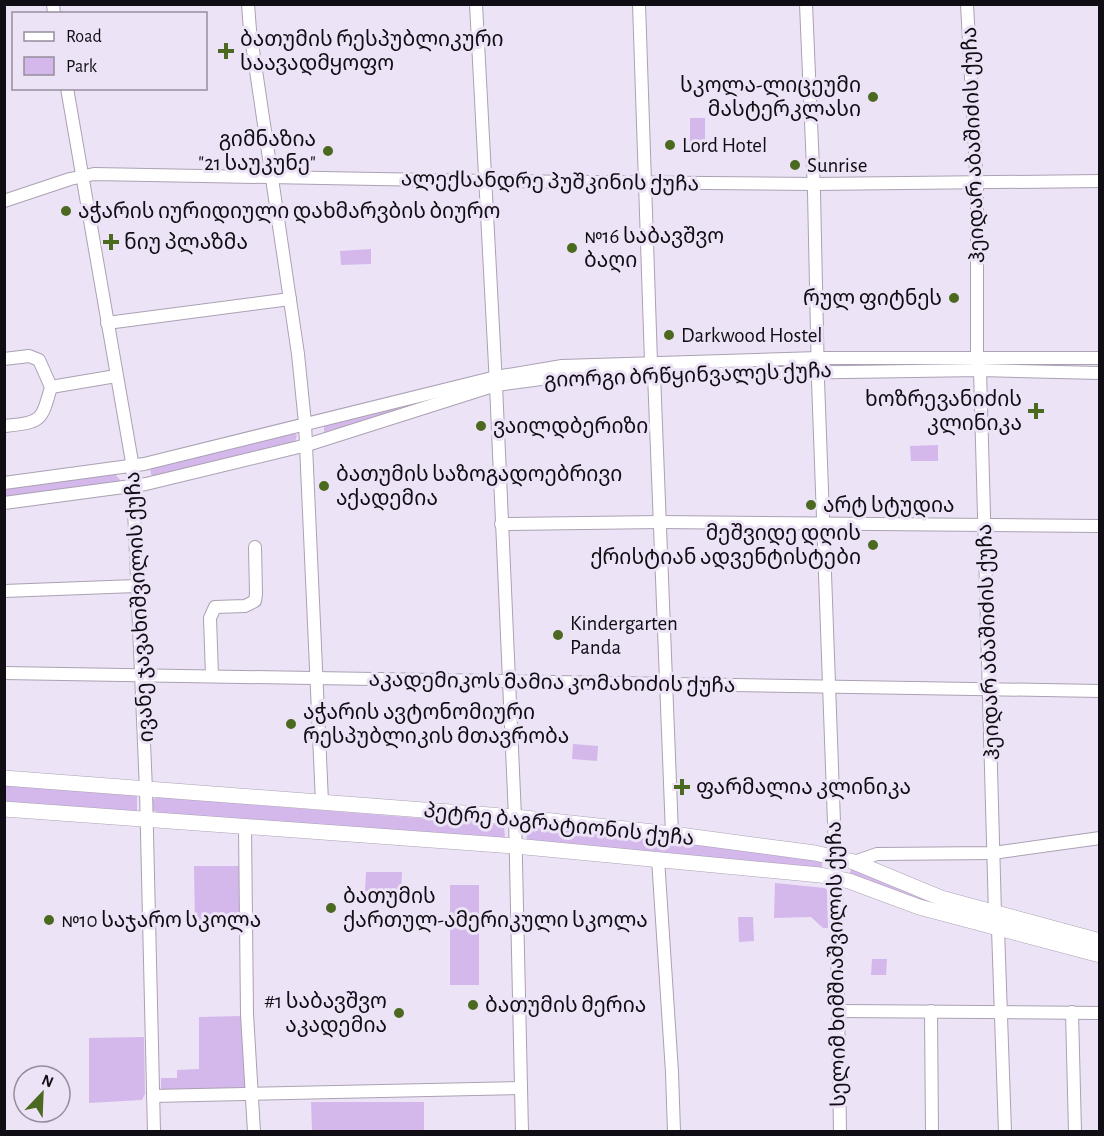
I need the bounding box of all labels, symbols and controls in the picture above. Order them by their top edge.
legend [12,12,207,90]
street label: ჰეიდარ აბაშიძის ქუჩა [959,26,990,264]
text: Road [66,28,102,46]
place label: ბათუმის რესპუბლიკური საავადმყოფო [240,29,504,76]
marker: ბათუმის რესპუბლიკური საავადმყოფო [217,42,235,60]
text: Park [66,58,98,76]
place label: სკოლა-ლიცეუმი მასტერკლასი [680,75,861,122]
marker: სკოლა-ლიცეუმი მასტერკლასი [866,90,880,104]
place label: გიმნაზია "21 საუკუნე" [198,129,316,175]
place label: Lord Hotel [682,135,767,156]
marker: Lord Hotel [663,138,677,152]
marker: გიმნაზია "21 საუკუნე" [321,144,335,158]
place label: Sunrise [807,155,867,176]
marker: Sunrise [788,158,802,172]
street label: ალექსანდრე პუშკინის ქუჩა [401,168,699,197]
place label: აჭარის იურიდიული დახმარვბის ბიურო [78,201,500,224]
marker: აჭარის იურიდიული დახმარვბის ბიურო [59,204,73,218]
place label: №16 საბავშვო ბაღი [584,226,724,273]
place label: ნიუ პლაზმა [124,232,248,255]
marker: ნიუ პლაზმა [102,233,120,251]
marker: №16 საბავშვო ბაღი [565,241,579,255]
place label: რულ ფიტნეს [803,288,942,311]
marker: რულ ფიტნეს [947,291,961,305]
place label: Darkwood Hostel [681,325,823,346]
marker: Darkwood Hostel [662,328,676,342]
street label: გიორგი ბრწყინვალეს ქუჩა [544,360,832,393]
place label: ხოზრევანიძის კლინიკა [865,389,1022,436]
marker: ხოზრევანიძის კლინიკა [1027,402,1045,420]
place label: ვაილდბერიზი [493,416,648,439]
marker: ვაილდბერიზი [474,419,488,433]
place label: ბათუმის საზოგადოებრივი აქადემია [336,464,622,511]
street label: ივანე ჯავახიშვილის ქუჩა [122,471,159,743]
marker: ბათუმის საზოგადოებრივი აქადემია [317,479,331,493]
place label: არტ სტუდია [823,495,955,518]
marker: არტ სტუდია [804,498,818,512]
place label: მეშვიდე დღის ქრისტიან ადვენტისტები [590,523,861,570]
street label: ჰეიდარ აბაშიძის ქუჩა [974,523,1005,761]
marker: მეშვიდე დღის ქრისტიან ადვენტისტები [866,538,880,552]
place label: Kindergarten Panda [570,613,678,658]
marker: Kindergarten Panda [551,628,565,642]
street label: აკადემიკოს მამია კომახიძის ქუჩა [368,669,736,698]
place label: აჭარის ავტონომიური რესპუბლიკის მთავრობა [303,702,569,749]
marker: აჭარის ავტონომიური რესპუბლიკის მთავრობა [284,717,298,731]
place label: ფარმალია კლინიკა [696,777,911,800]
marker: ფარმალია კლინიკა [673,778,691,796]
street label: პეტრე ბაგრატიონის ქუჩა [423,800,695,850]
street label: სელიმ ხიმშიაშვილის ქუჩა [824,821,851,1107]
place label: ბათუმის ქართულ-ამერიკული სკოლა [343,886,648,933]
marker: ბათუმის ქართულ-ამერიკული სკოლა [324,901,338,915]
place label: №10 საჯარო სკოლა [61,910,261,933]
marker: №10 საჯარო სკოლა [42,913,56,927]
place label: #1 საბავშვო აკადემია [264,991,387,1038]
place label: ბათუმის მერია [485,995,646,1017]
marker: ბათუმის მერია [466,998,480,1012]
marker: #1 საბავშვო აკადემია [392,1006,406,1020]
north arrow [12,1064,72,1124]
text: N [39,1072,56,1091]

